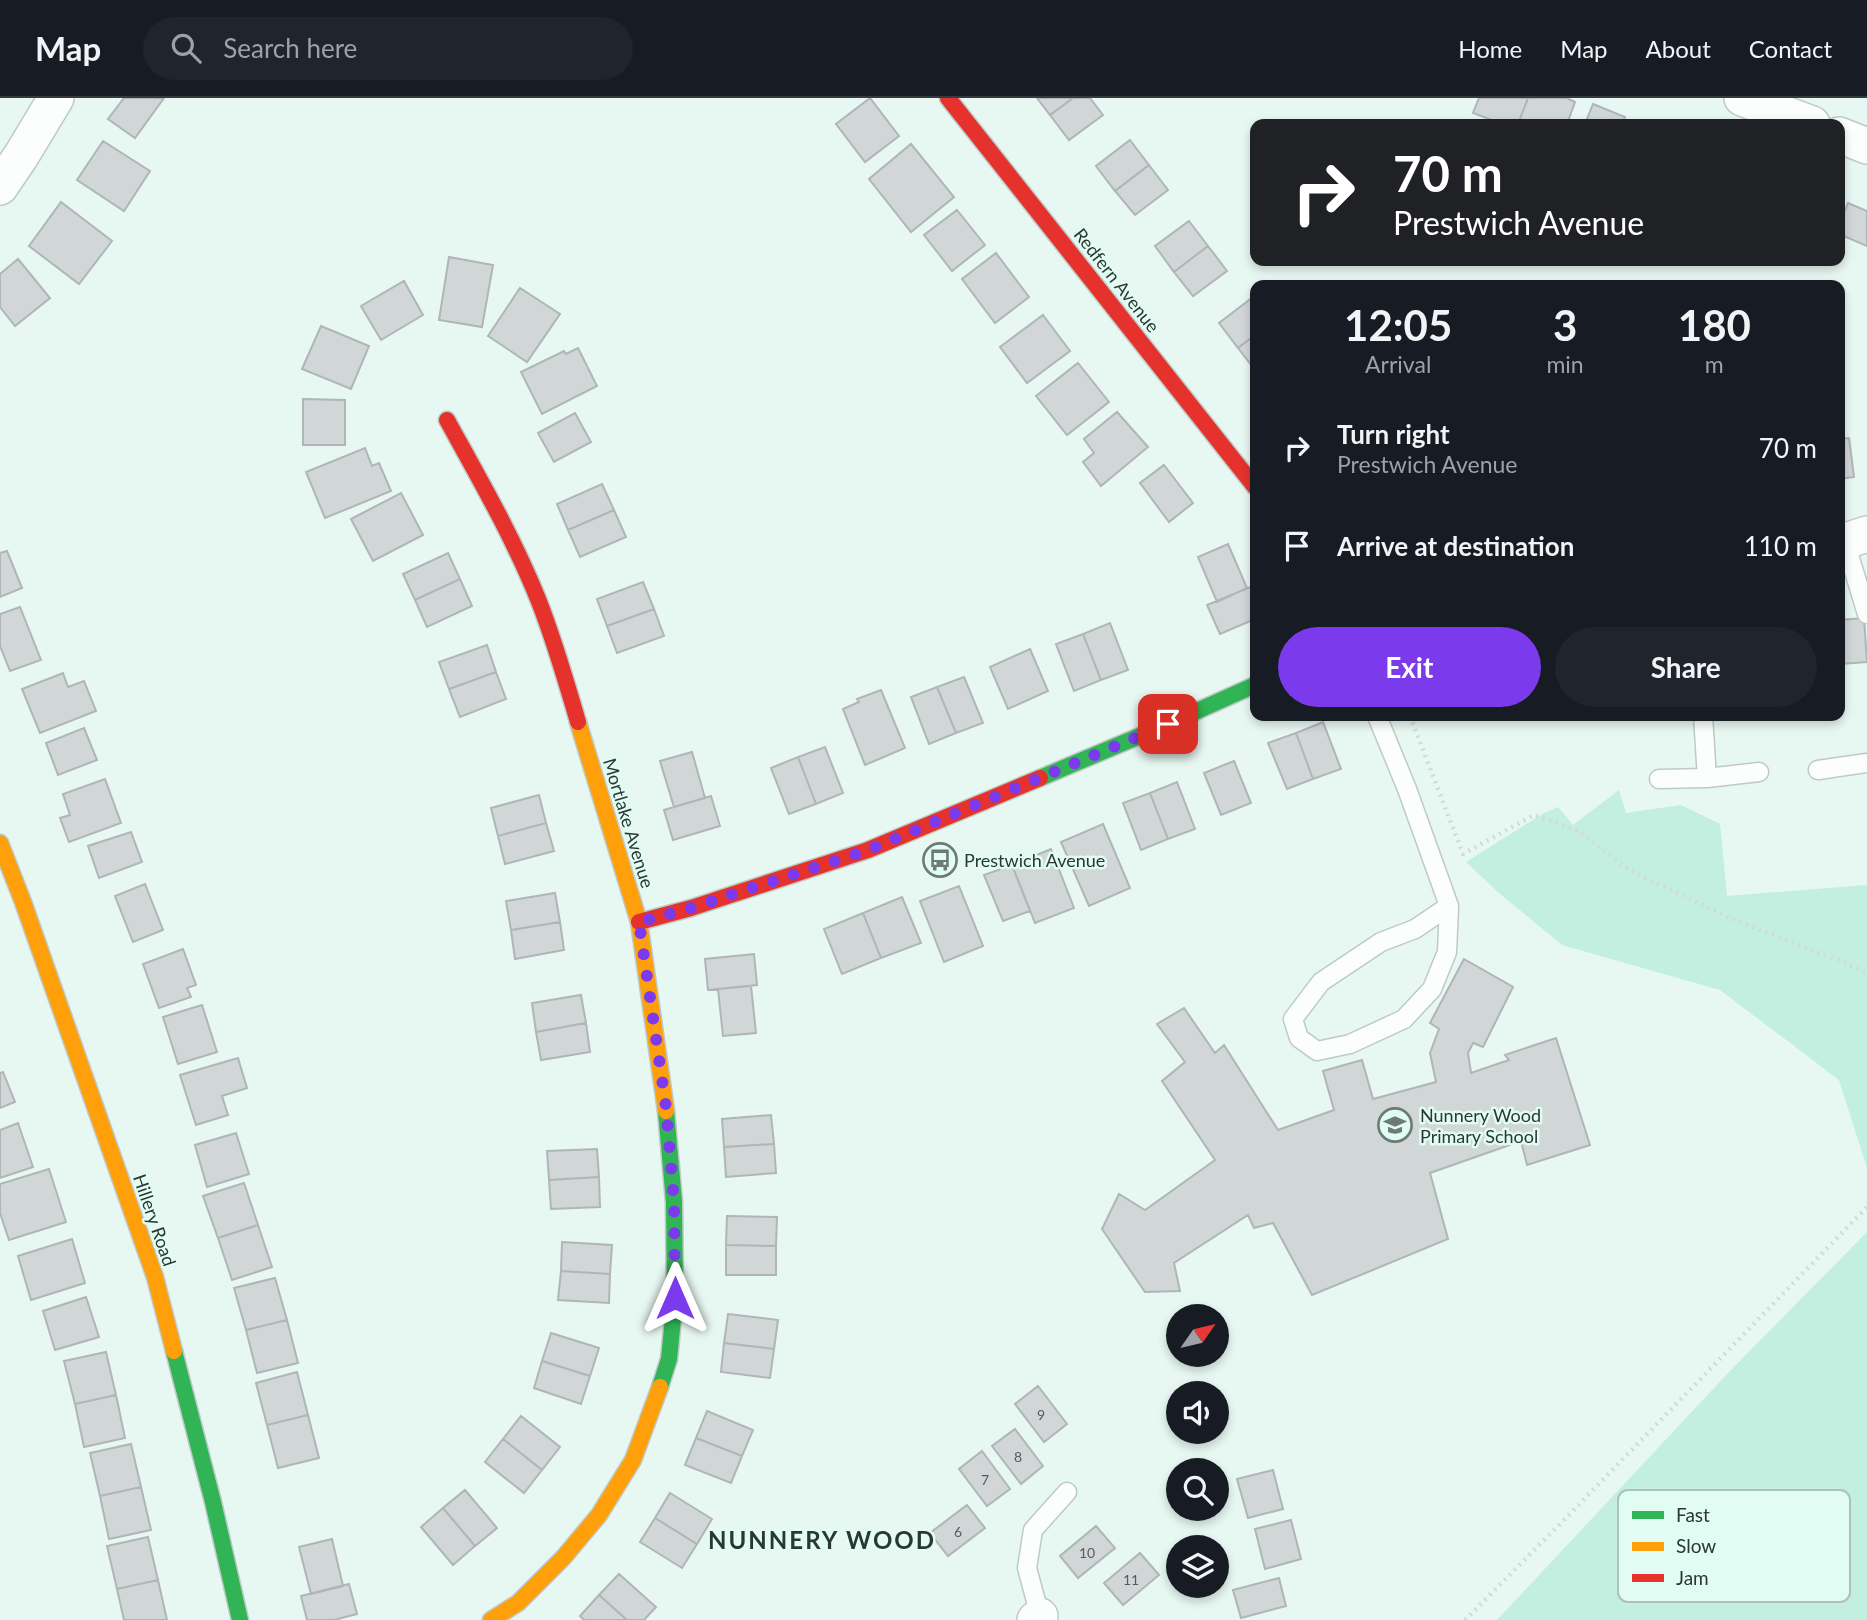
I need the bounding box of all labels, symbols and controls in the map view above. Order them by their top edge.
search box [143,17,633,80]
text: Map [35,28,101,68]
icon: search [167,29,205,67]
text: Search here [223,32,357,64]
text: Home [1458,34,1522,63]
text: Map [1560,34,1608,63]
text: About [1646,34,1711,63]
text: Contact [1749,34,1832,63]
text: 70 m [1393,144,1503,202]
icon: right [1278,147,1369,238]
text: Prestwich Avenue [1393,203,1644,242]
street label: Redfern Avenue [1070,224,1164,336]
text: 12:05 [1344,300,1452,350]
text: 3 [1553,300,1577,350]
text: 180 [1678,300,1751,350]
text: Arrival [1365,350,1431,378]
text: min [1546,350,1584,378]
text: m [1705,350,1724,378]
text: Turn right [1337,418,1450,450]
icon: right [1278,429,1316,467]
text: 70 m [1759,432,1817,464]
text: Prestwich Avenue [1337,450,1518,478]
icon: arrive [1278,527,1316,565]
text: Arrive at destination [1337,530,1574,562]
text: 110 m [1744,530,1817,562]
button: Exit [1278,627,1541,707]
button: Share [1555,627,1817,707]
pin [1138,694,1198,754]
icon: arrive [1149,705,1187,743]
street label: Mortlake Avenue [599,755,659,891]
bus stop icon: Prestwich Avenue [921,841,959,879]
place label: Prestwich Avenue [964,849,1105,871]
place label: Nunnery Wood Primary School [1420,1104,1541,1147]
school or university icon: Nunnery Wood Primary School [1376,1106,1414,1144]
street label: Hillery Road [129,1171,181,1269]
position arrow [638,1261,712,1335]
north arrow [1166,1304,1228,1367]
map controls [1166,1304,1229,1598]
button: sound [1166,1381,1229,1444]
house number: 9 [1037,1406,1045,1423]
house number: 8 [1014,1448,1022,1465]
button: search [1166,1458,1229,1521]
house number: 7 [981,1471,989,1488]
legend [1618,1490,1850,1602]
text: Fast [1676,1503,1710,1526]
house number: 6 [954,1523,962,1540]
district label: NUNNERY WOOD [708,1525,936,1554]
text: Slow [1676,1534,1716,1557]
button: layers [1166,1535,1229,1598]
house number: 10 [1079,1544,1095,1561]
text: Jam [1676,1566,1709,1589]
house number: 11 [1123,1571,1139,1588]

